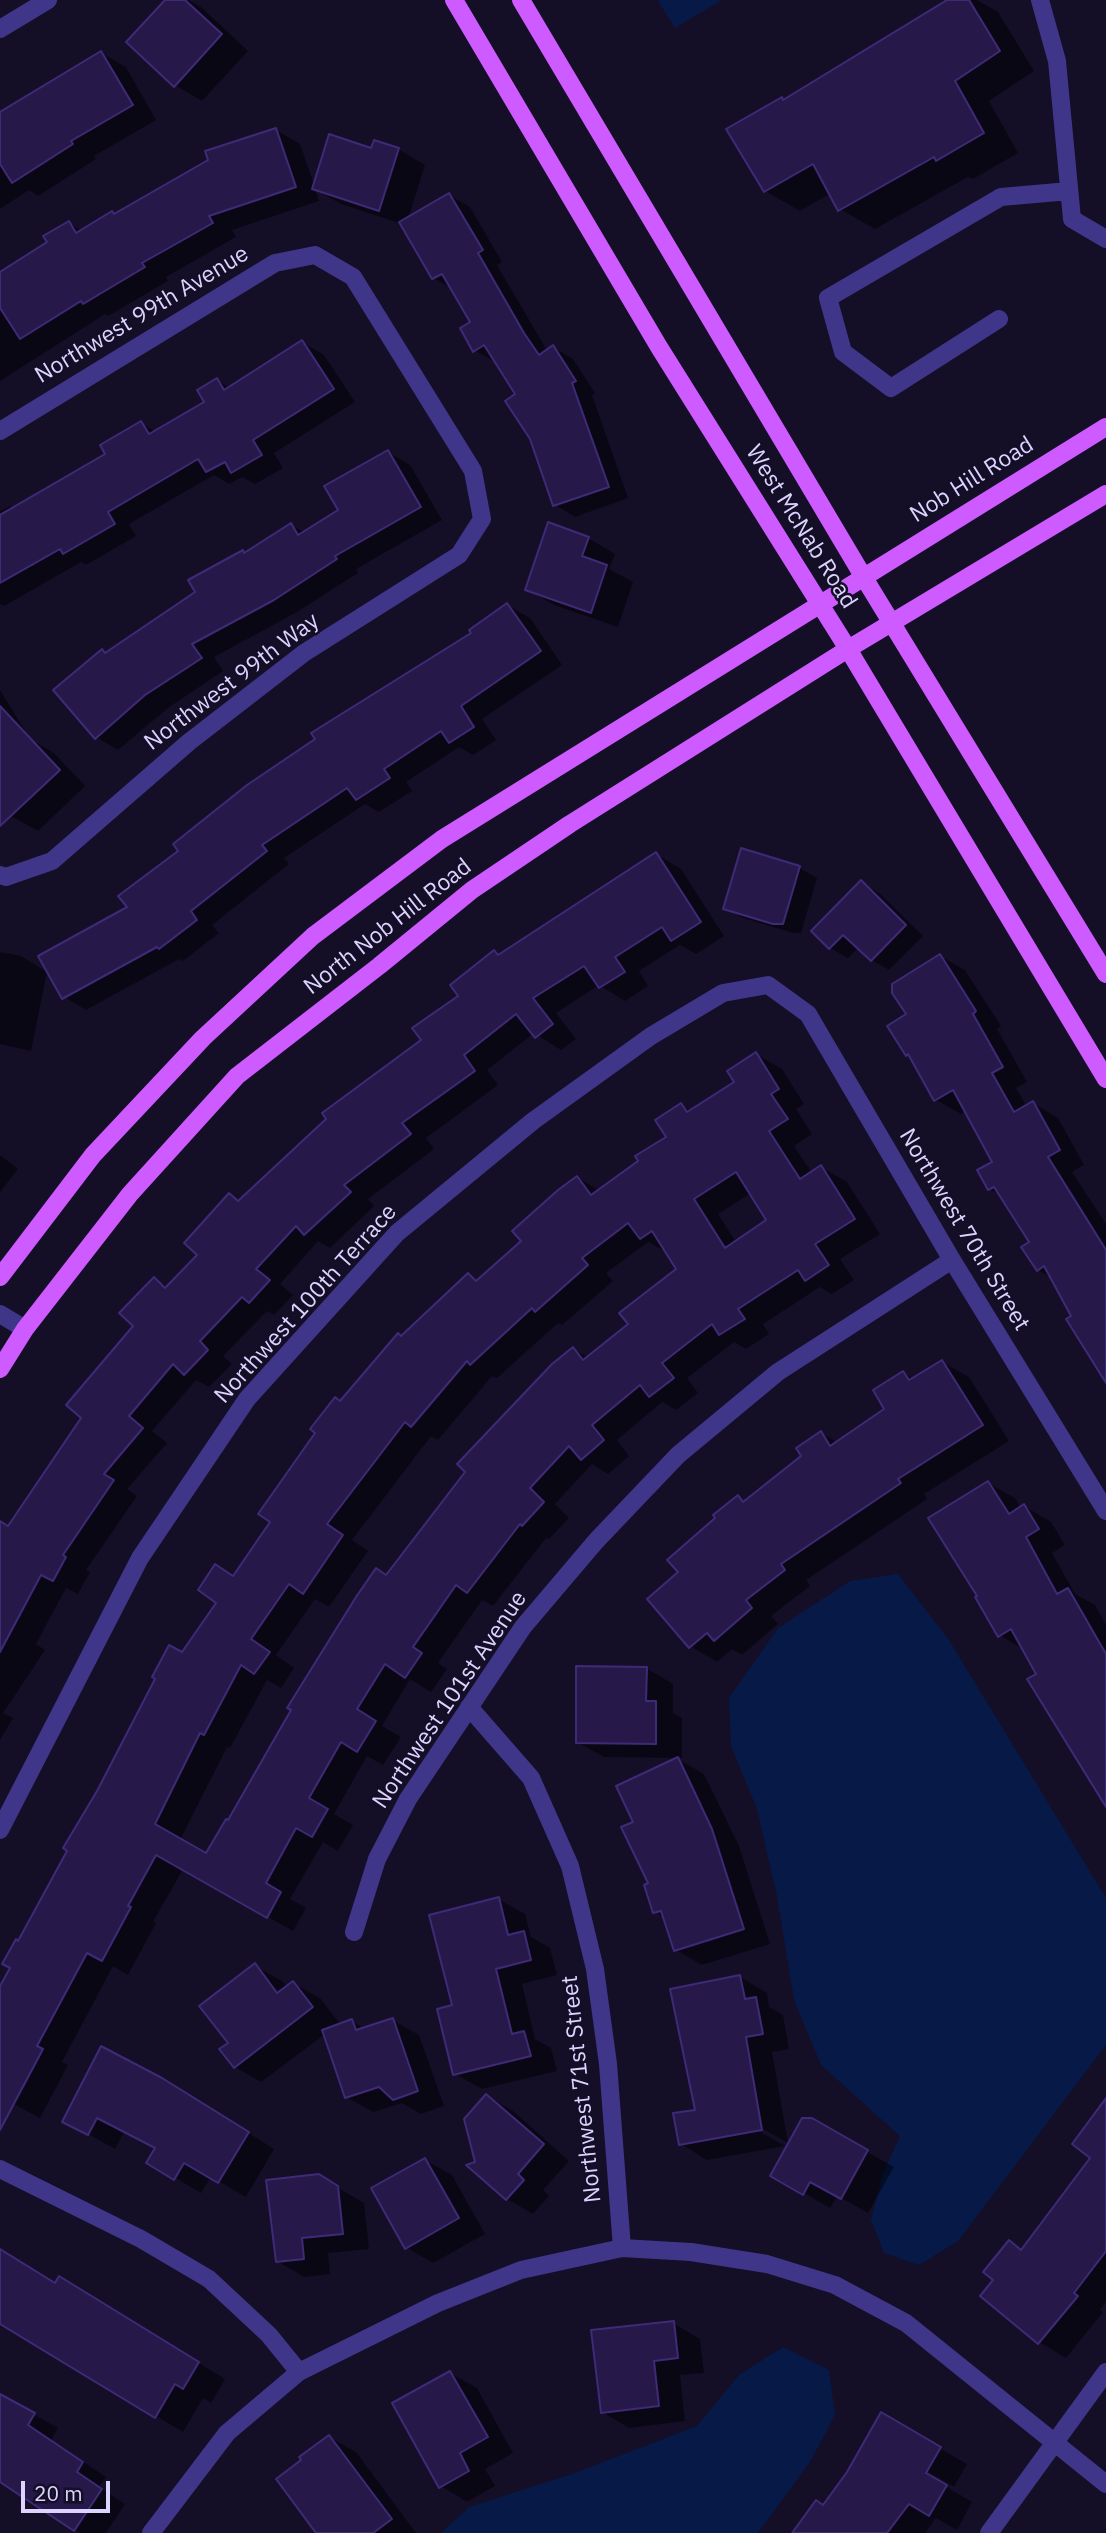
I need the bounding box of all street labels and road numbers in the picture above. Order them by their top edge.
street label: Northwest 99th Avenue [30,240,254,390]
street label: Nob Hill Road [905,431,1039,529]
street label: West McNab Road [740,440,862,614]
street label: Northwest 99th Way [139,607,325,757]
street label: North Nob Hill Road [299,853,477,1001]
street label: Northwest 70th Street [893,1124,1035,1336]
street label: Northwest 100th Terrace [209,1199,403,1409]
street label: Northwest 101st Avenue [367,1586,533,1814]
street label: Northwest 71st Street [556,1974,608,2204]

